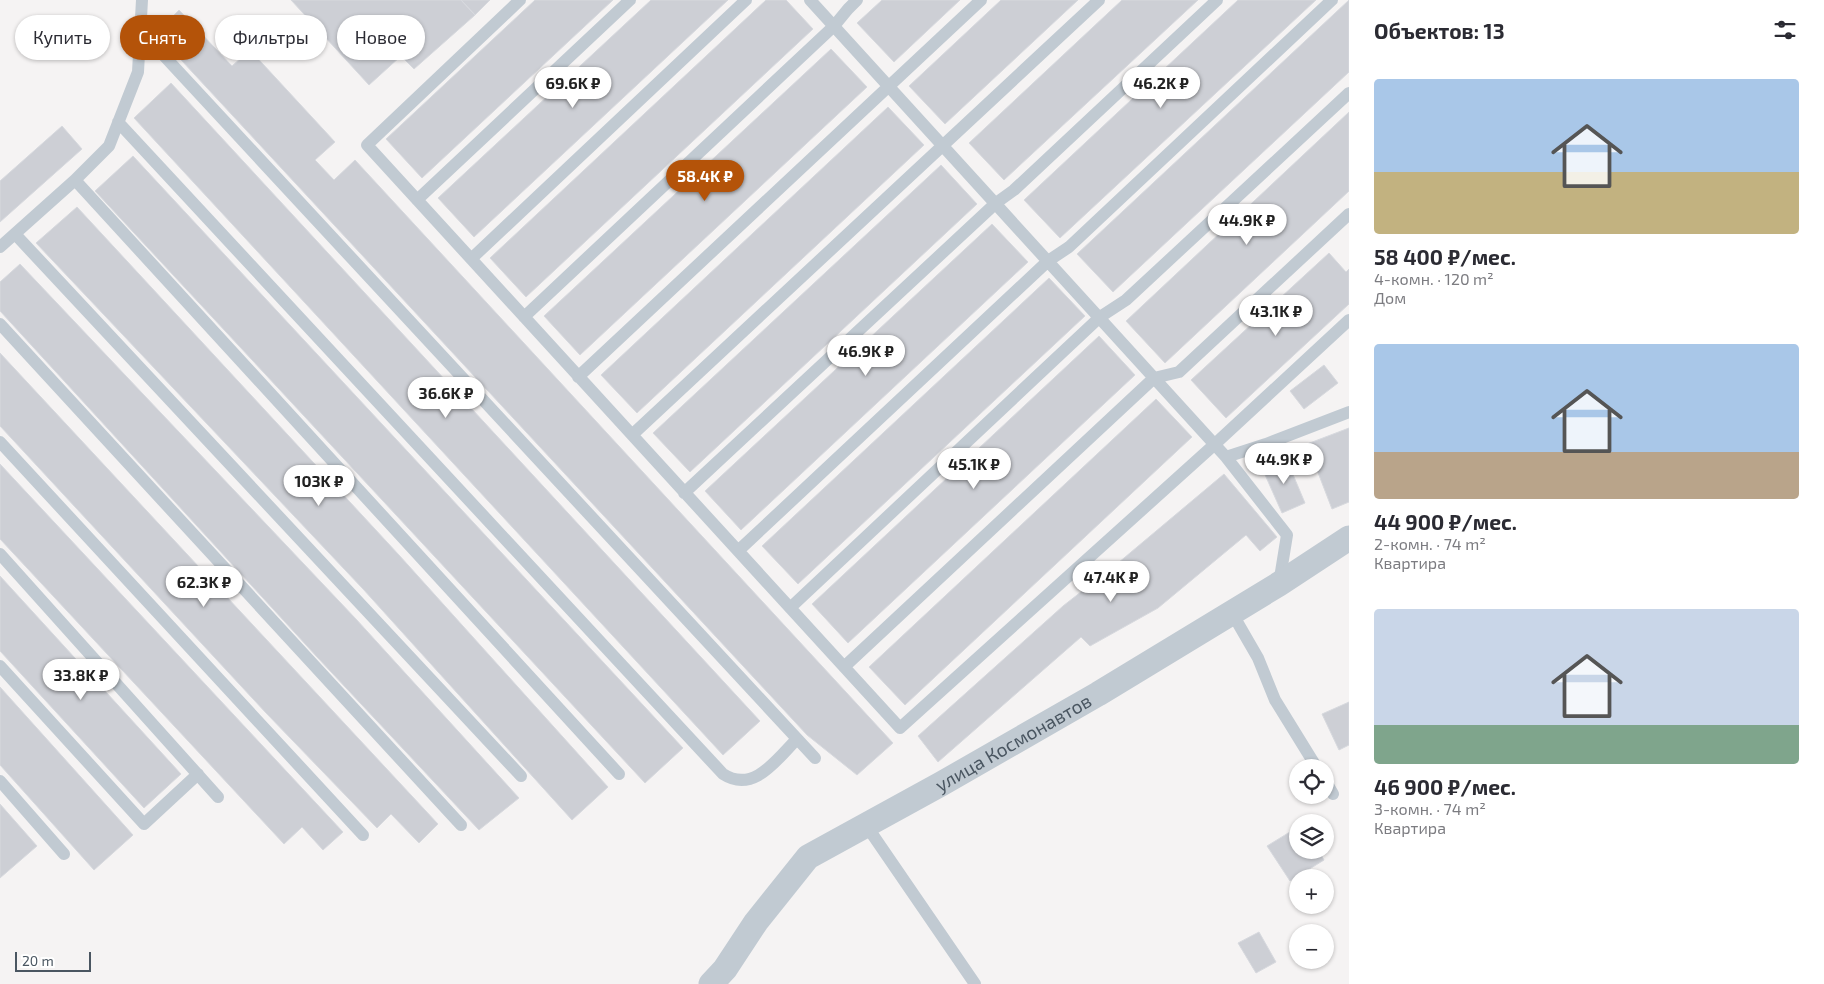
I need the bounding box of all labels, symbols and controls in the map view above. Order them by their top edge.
chip: Купить [15,15,110,60]
chip: Снять [120,15,205,60]
chip: Фильтры [215,15,327,60]
chip: Новое [337,15,425,60]
icon: filters [1771,16,1799,44]
text: Объектов: 13 [1374,18,1505,43]
pin: 69.6K ₽ [527,66,619,109]
pin: 46.2K ₽ [1115,66,1207,109]
text: 69.6K ₽ [545,73,601,92]
text: 46.2K ₽ [1133,73,1189,92]
icon: home [1542,111,1632,201]
pin: 58.4K ₽ [659,160,751,202]
text: 58.4K ₽ [677,166,733,185]
pin: 44.9K ₽ [1201,204,1293,246]
text: 44.9K ₽ [1219,210,1275,229]
text: 58 400 ₽/мес. [1374,244,1516,269]
text: 4-комн. · 120 m² [1374,269,1494,288]
text: Дом [1374,288,1406,307]
pin: 43.1K ₽ [1230,294,1322,337]
text: 43.1K ₽ [1250,301,1302,320]
pin: 46.9K ₽ [820,334,912,377]
text: 46.9K ₽ [838,341,894,360]
pin: 36.6K ₽ [400,376,492,419]
icon: home [1542,376,1632,466]
text: 36.6K ₽ [419,383,473,402]
pin: 44.9K ₽ [1238,442,1330,485]
pin: 45.1K ₽ [928,448,1020,490]
text: 44.9K ₽ [1256,449,1312,468]
text: 45.1K ₽ [948,454,1000,473]
pin: 103K ₽ [278,464,360,507]
text: 103K ₽ [295,471,343,490]
text: 44 900 ₽/мес. [1374,509,1517,534]
text: 2-комн. · 74 m² [1374,534,1486,553]
text: Квартира [1374,553,1446,572]
pin: 47.4K ₽ [1065,560,1157,603]
pin: 62.3K ₽ [158,566,250,608]
text: 47.4K ₽ [1084,567,1138,586]
text: 62.3K ₽ [177,572,231,591]
icon: home [1542,641,1632,731]
pin: 33.8K ₽ [35,658,127,701]
text: 33.8K ₽ [54,665,108,684]
street label: улица Космонавтов [931,688,1095,797]
map controls [1289,759,1334,969]
button: locate [1289,759,1334,804]
text: 46 900 ₽/мес. [1374,774,1516,799]
text: 3-комн. · 74 m² [1374,799,1486,818]
button: layers [1289,814,1334,859]
text: Квартира [1374,818,1446,837]
button: + [1289,869,1334,914]
button: − [1289,924,1334,969]
scale bar [15,949,91,972]
text: 20 m [22,952,54,969]

